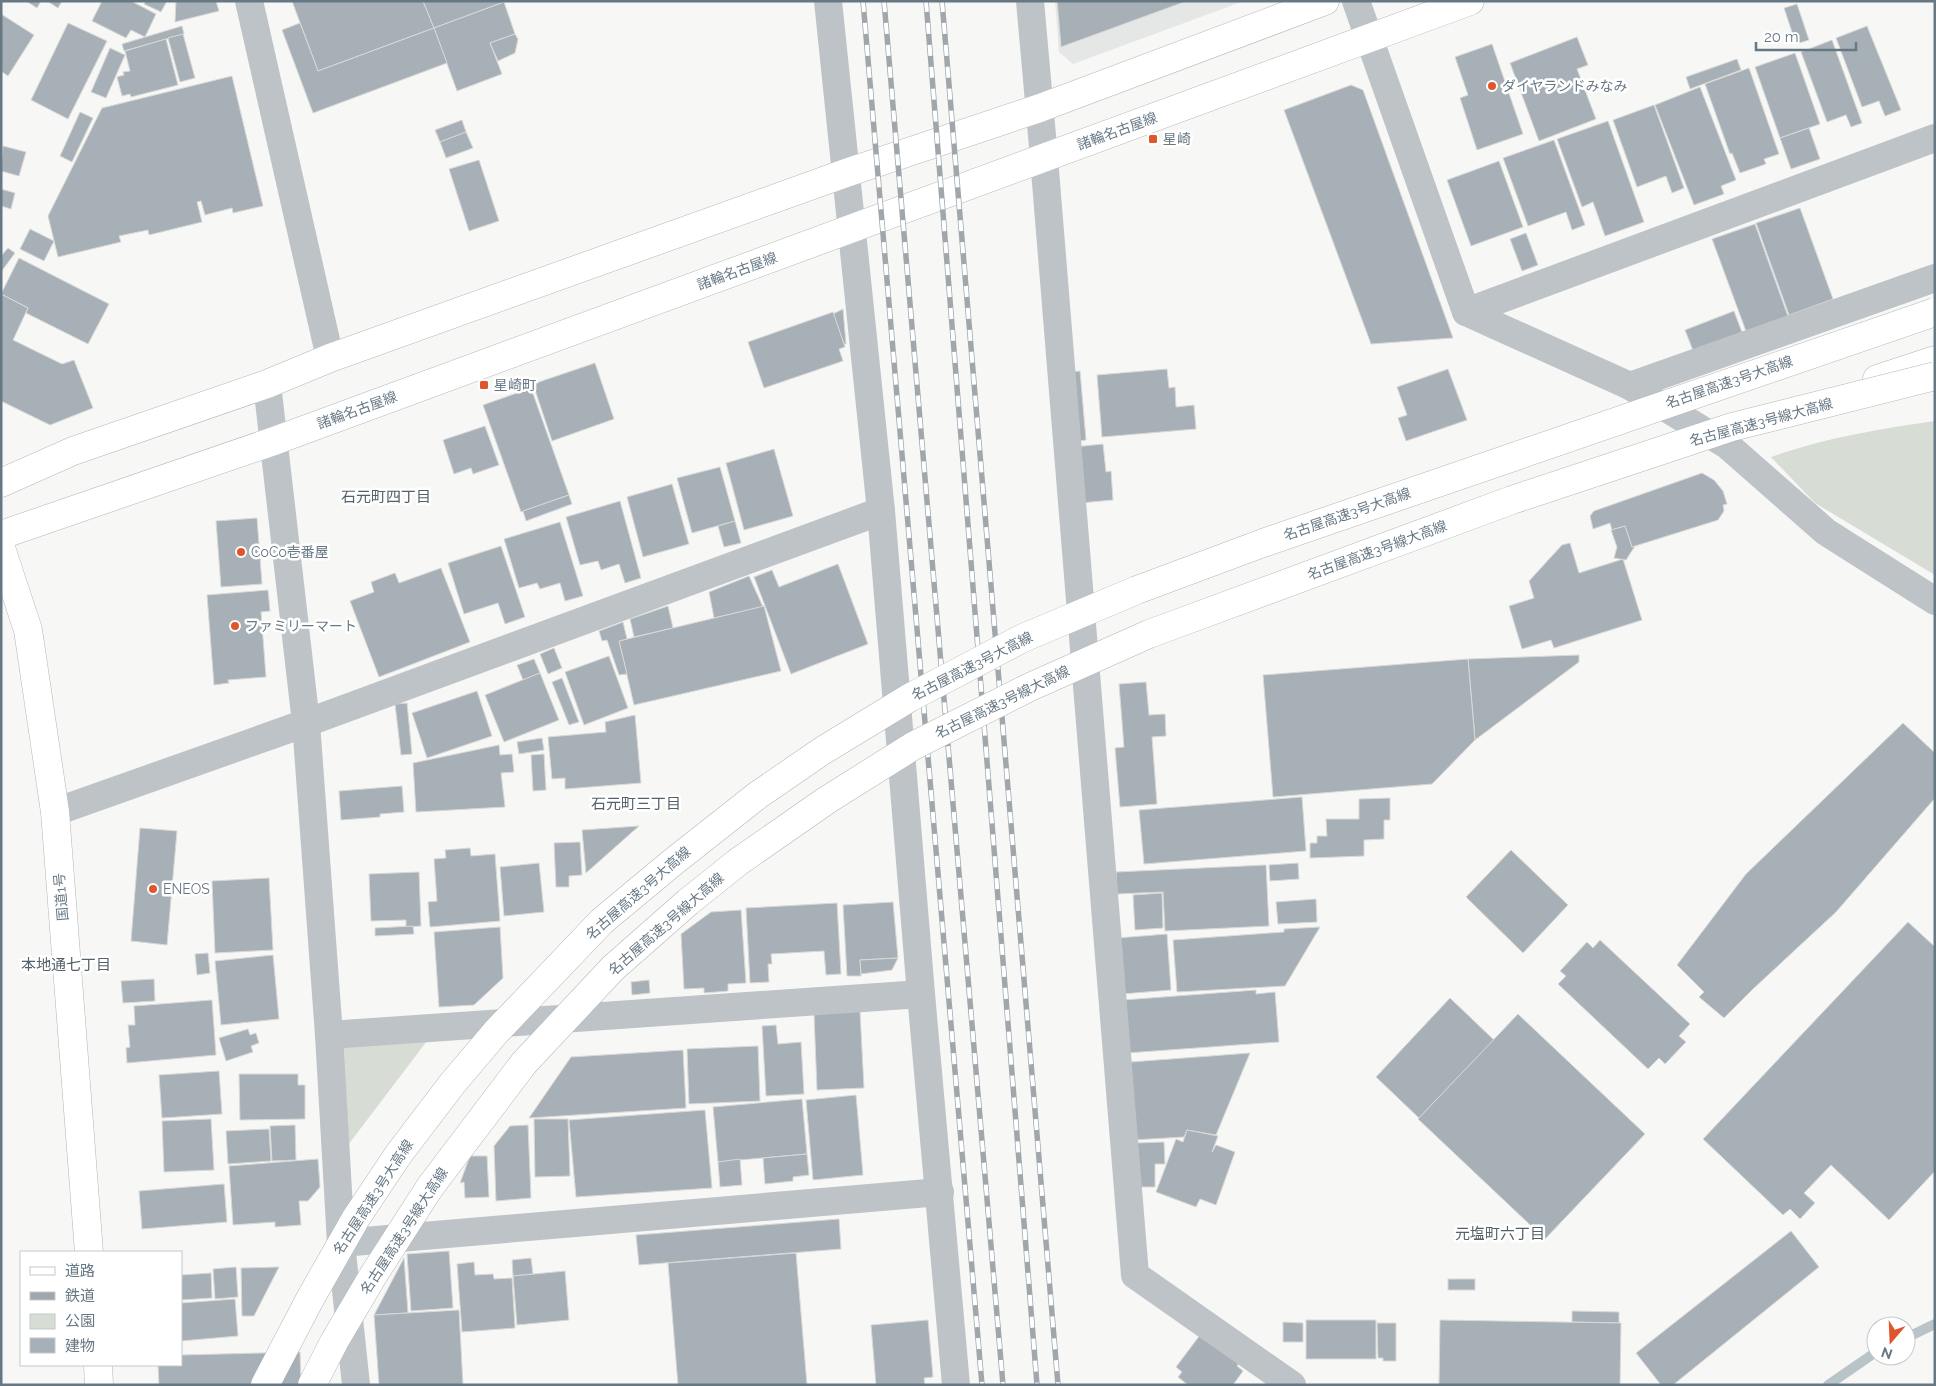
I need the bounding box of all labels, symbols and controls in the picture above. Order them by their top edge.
scale bar [1756,20,1856,52]
text: 20 m [1764,28,1799,46]
place label: ダイヤランドみなみ [1502,78,1628,94]
marker: ダイヤランドみなみ [1486,80,1498,92]
street label: 諸輪名古屋線 [1075,109,1159,153]
place label: 星崎 [1163,131,1191,147]
marker: 星崎 [1147,133,1159,145]
street label: 諸輪名古屋線 [695,249,779,293]
street label: 名古屋高速3号大高線 [1663,353,1795,411]
place label: 星崎町 [494,377,536,393]
marker: 星崎町 [478,379,490,391]
street label: 諸輪名古屋線 [315,388,399,432]
street label: 名古屋高速3号線大高線 [1688,395,1834,449]
street label: 名古屋高速3号大高線 [1281,485,1413,543]
district label: 石元町四丁目 [341,488,431,506]
street label: 名古屋高速3号線大高線 [1305,517,1449,583]
place label: CoCo壱番屋 [251,544,329,560]
marker: CoCo壱番屋 [235,546,247,558]
place label: ファミリーマート [245,618,357,634]
marker: ファミリーマート [229,620,241,632]
street label: 名古屋高速3号大高線 [909,629,1035,703]
street label: 名古屋高速3号線大高線 [932,662,1072,742]
district label: 石元町三丁目 [591,795,681,813]
street label: 名古屋高速3号大高線 [582,843,694,943]
street label: 名古屋高速3号線大高線 [605,870,727,978]
street label: 国道1号 [51,872,71,922]
place label: ENEOS [163,881,210,897]
marker: ENEOS [147,883,159,895]
district label: 本地通七丁目 [21,956,111,974]
street label: 名古屋高速3号大高線 [330,1137,416,1257]
street label: 名古屋高速3号線大高線 [357,1165,451,1297]
district label: 元塩町六丁目 [1455,1225,1545,1243]
legend [20,1251,182,1366]
text: 道路 [65,1262,95,1280]
text: 鉄道 [65,1287,95,1305]
text: 公園 [65,1312,95,1330]
north arrow [1866,1316,1916,1366]
text: 建物 [65,1337,95,1355]
text: N [1879,1344,1894,1363]

